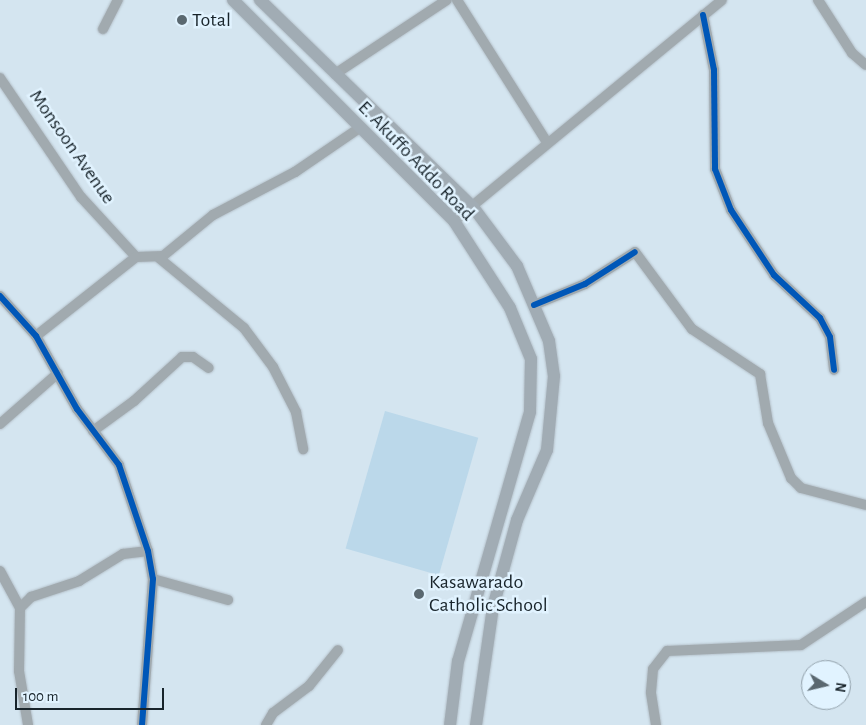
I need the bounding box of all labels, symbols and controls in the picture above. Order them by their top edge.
place label: Total [192,8,231,32]
marker: Total [176,14,188,26]
street label: Monsoon Avenue [24,85,120,209]
street label: E. Akuffo Addo Road [353,96,479,226]
place label: Kasawarado Catholic School [429,570,548,617]
marker: Kasawarado Catholic School [413,588,425,600]
north arrow [801,660,851,710]
scale bar [18,678,166,710]
text: N [832,681,848,693]
text: 100 m [23,689,58,704]

